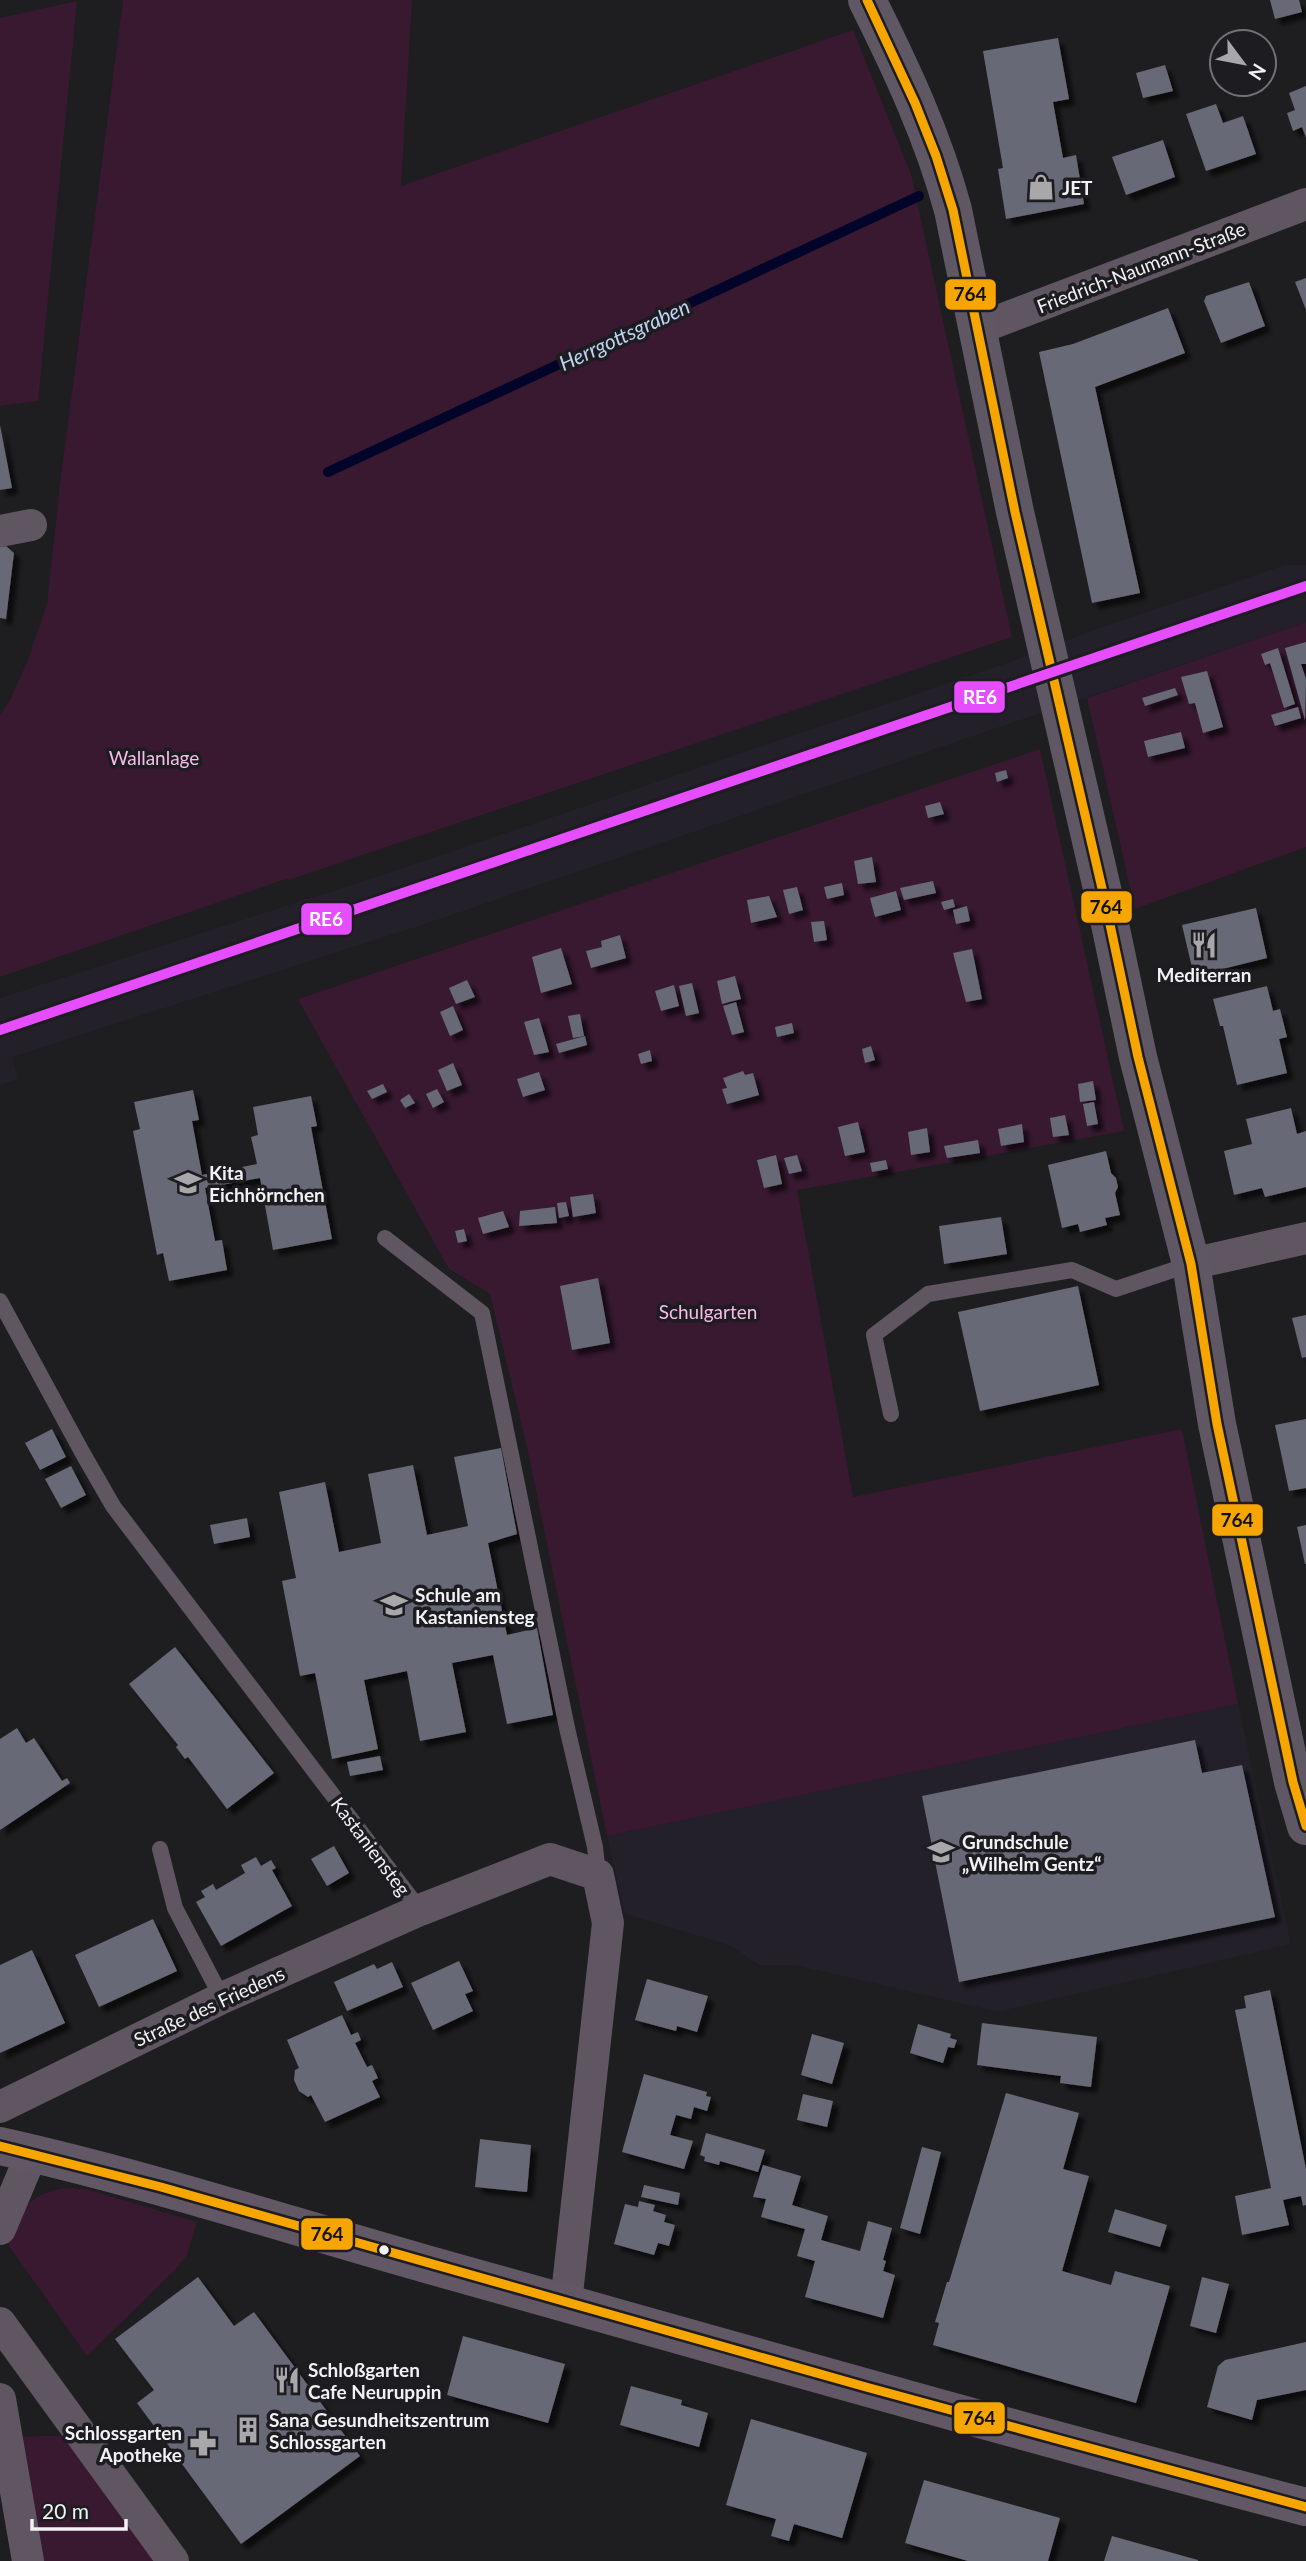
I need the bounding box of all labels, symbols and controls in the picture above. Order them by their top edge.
north arrow [1208,28,1278,98]
text: N [1244,60,1271,85]
shop icon: JET [1026,172,1056,202]
place label: JET [1062,176,1093,199]
street label: Friedrich-Naumann-Straße [1033,217,1249,317]
line badge: 764 [944,278,997,311]
text: 764 [953,282,987,305]
water label: Herrgottsgraben [555,293,693,375]
line badge: RE6 [953,680,1006,714]
text: RE6 [963,685,997,708]
park label: Wallanlage [109,746,199,769]
line badge: 764 [1080,890,1133,924]
text: 764 [1089,895,1123,918]
line badge: RE6 [300,902,353,936]
text: RE6 [309,907,343,930]
restaurant icon: Mediterran [1189,930,1219,960]
place label: Mediterran [1157,963,1251,986]
place label: Kita Eichhörnchen [209,1161,325,1206]
school or university icon: Kita Eichhörnchen [173,1168,203,1198]
park label: Schulgarten [659,1300,757,1323]
line badge: 764 [1211,1503,1264,1537]
text: 764 [1220,1508,1254,1531]
place label: Schule am Kastaniensteg [415,1583,535,1628]
school or university icon: Schule am Kastaniensteg [379,1590,409,1620]
street label: Kastaniensteg [327,1792,416,1900]
place label: Grundschule „Wilhelm Gentz“ [962,1830,1101,1875]
school or university icon: Grundschule „Wilhelm Gentz“ [926,1837,956,1867]
street label: Straße des Friedens [130,1961,288,2051]
line badge: 764 [300,2217,354,2251]
text: 764 [310,2222,344,2245]
unlabelled marker [377,2243,391,2257]
place label: Schloßgarten Cafe Neuruppin [308,2358,442,2403]
restaurant icon: Schloßgarten Cafe Neuruppin [272,2365,302,2395]
line badge: 764 [953,2401,1006,2435]
text: 764 [962,2406,996,2429]
place label: Sana Gesundheitszentrum Schlossgarten [269,2408,490,2453]
building icon: Sana Gesundheitszentrum Schlossgarten [233,2415,263,2445]
place label: Schlossgarten Apotheke [65,2421,182,2466]
pharmacy icon: Schlossgarten Apotheke [188,2428,218,2458]
scale bar [32,2488,126,2532]
text: 20 m [42,2498,89,2523]

